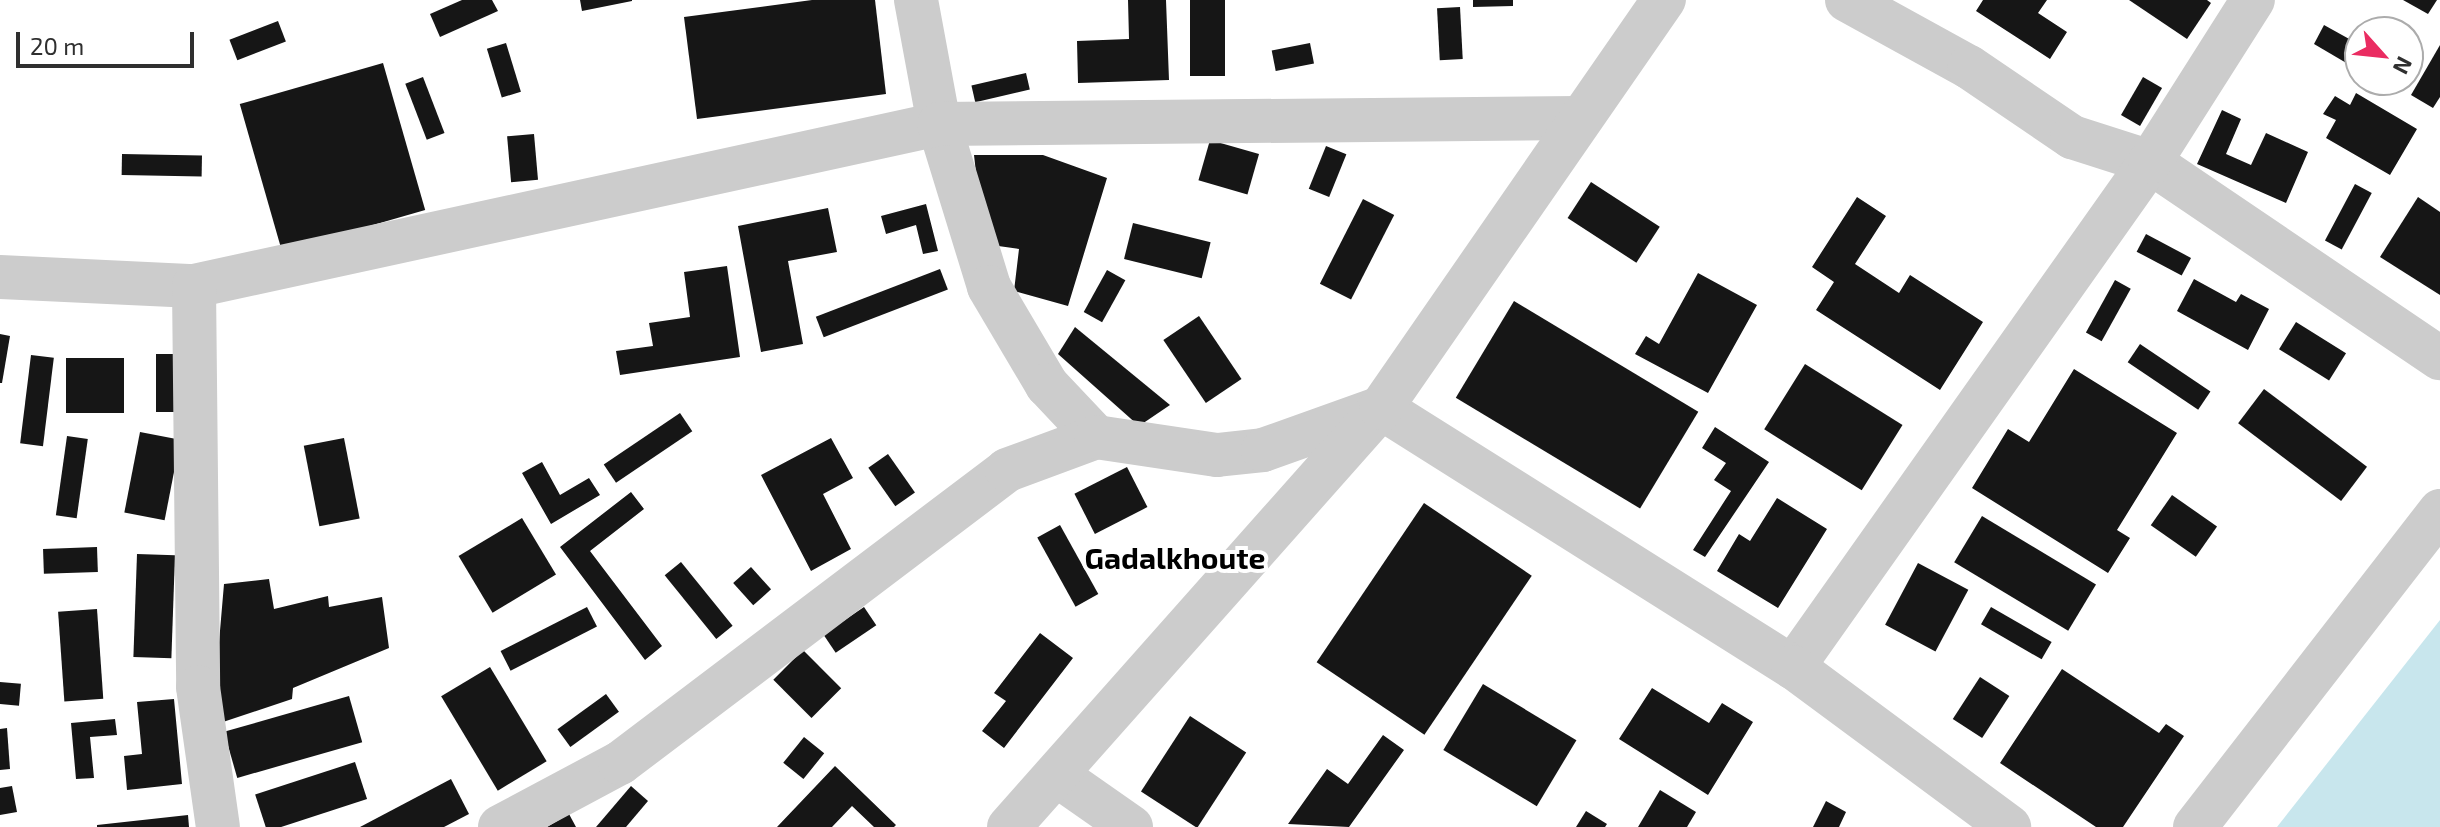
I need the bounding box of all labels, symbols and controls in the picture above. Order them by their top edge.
scale bar [20,16,198,66]
north arrow [2344,16,2424,96]
text: 20 m [30,31,84,60]
text: N [2388,53,2419,79]
district label: Gadalkhoute [1085,539,1265,575]

